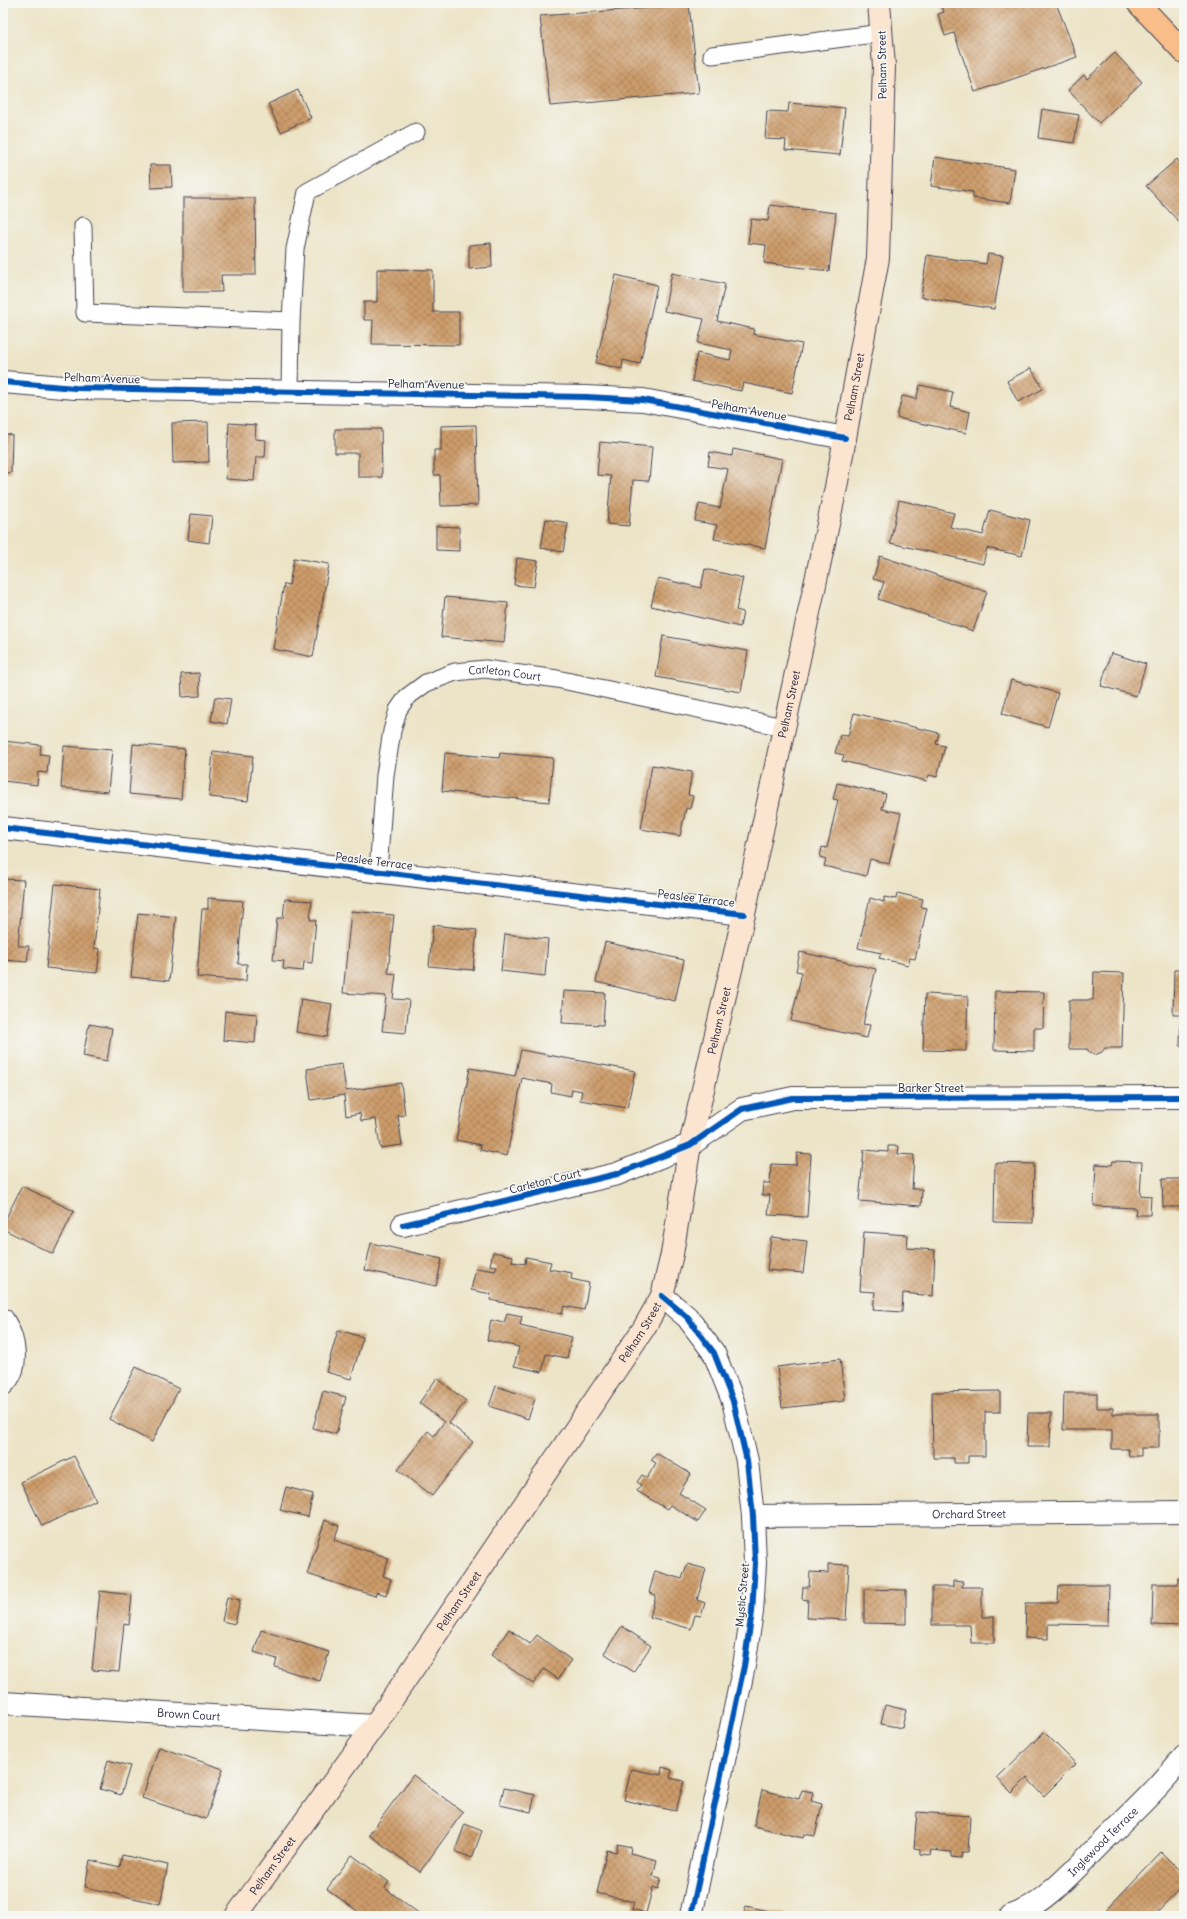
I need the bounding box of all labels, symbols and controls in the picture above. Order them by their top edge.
street label: Pelham Street [874,30,890,100]
street label: Pelham Street [841,351,868,422]
street label: Pelham Avenue [64,370,140,386]
street label: Pelham Avenue [388,376,464,392]
street label: Pelham Avenue [710,396,788,424]
street label: Carleton Court [468,662,542,684]
street label: Pelham Street [775,669,803,739]
street label: Peaslee Terrace [335,849,413,873]
street label: Peaslee Terrace [657,886,735,910]
street label: Pelham Street [704,985,734,1056]
street label: Barker Street [898,1081,964,1095]
street label: Carleton Court [508,1165,582,1197]
street label: Pelham Street [616,1299,664,1365]
street label: Orchard Street [932,1507,1006,1521]
street label: Mystic Street [732,1562,752,1627]
street label: Pelham Street [434,1568,484,1633]
street label: Brown Court [157,1706,221,1723]
street label: Inglewood Terrace [1065,1804,1141,1879]
street label: Pelham Street [247,1834,299,1898]

